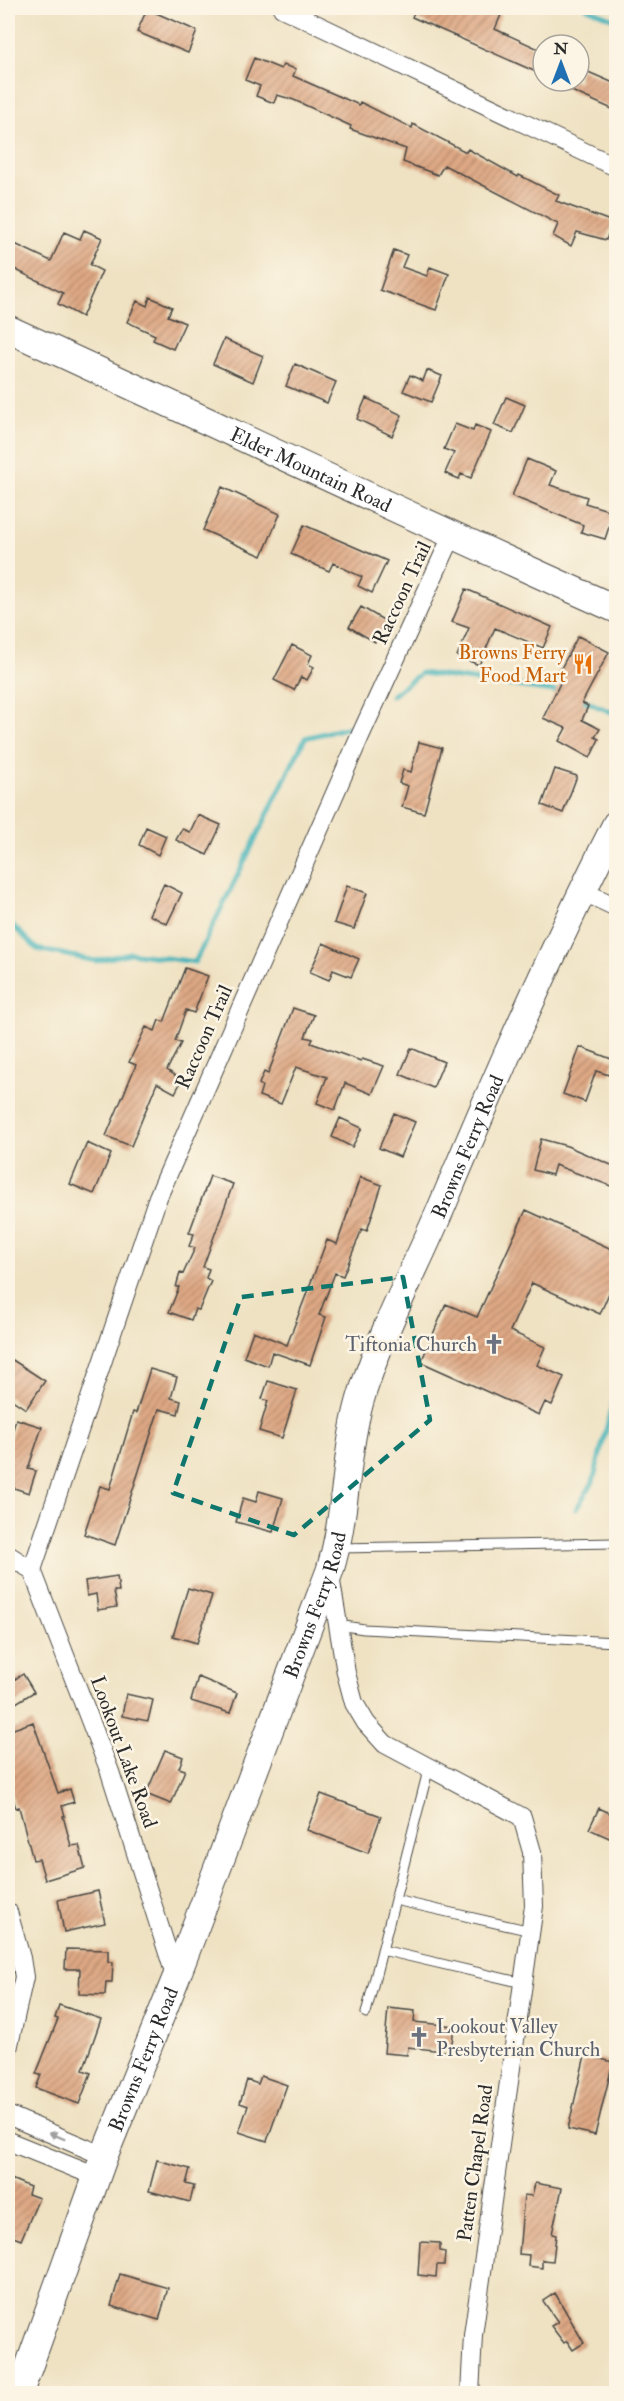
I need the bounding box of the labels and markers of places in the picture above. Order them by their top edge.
place label: Browns Ferry Food Mart [458,640,567,688]
restaurant icon: Browns Ferry Food Mart [571,652,595,676]
place label: Tiftonia Church [345,1332,478,1357]
church icon: Tiftonia Church [482,1332,506,1356]
place label: Lookout Valley Presbyterian Church [436,2014,601,2062]
church icon: Lookout Valley Presbyterian Church [407,2025,431,2049]

